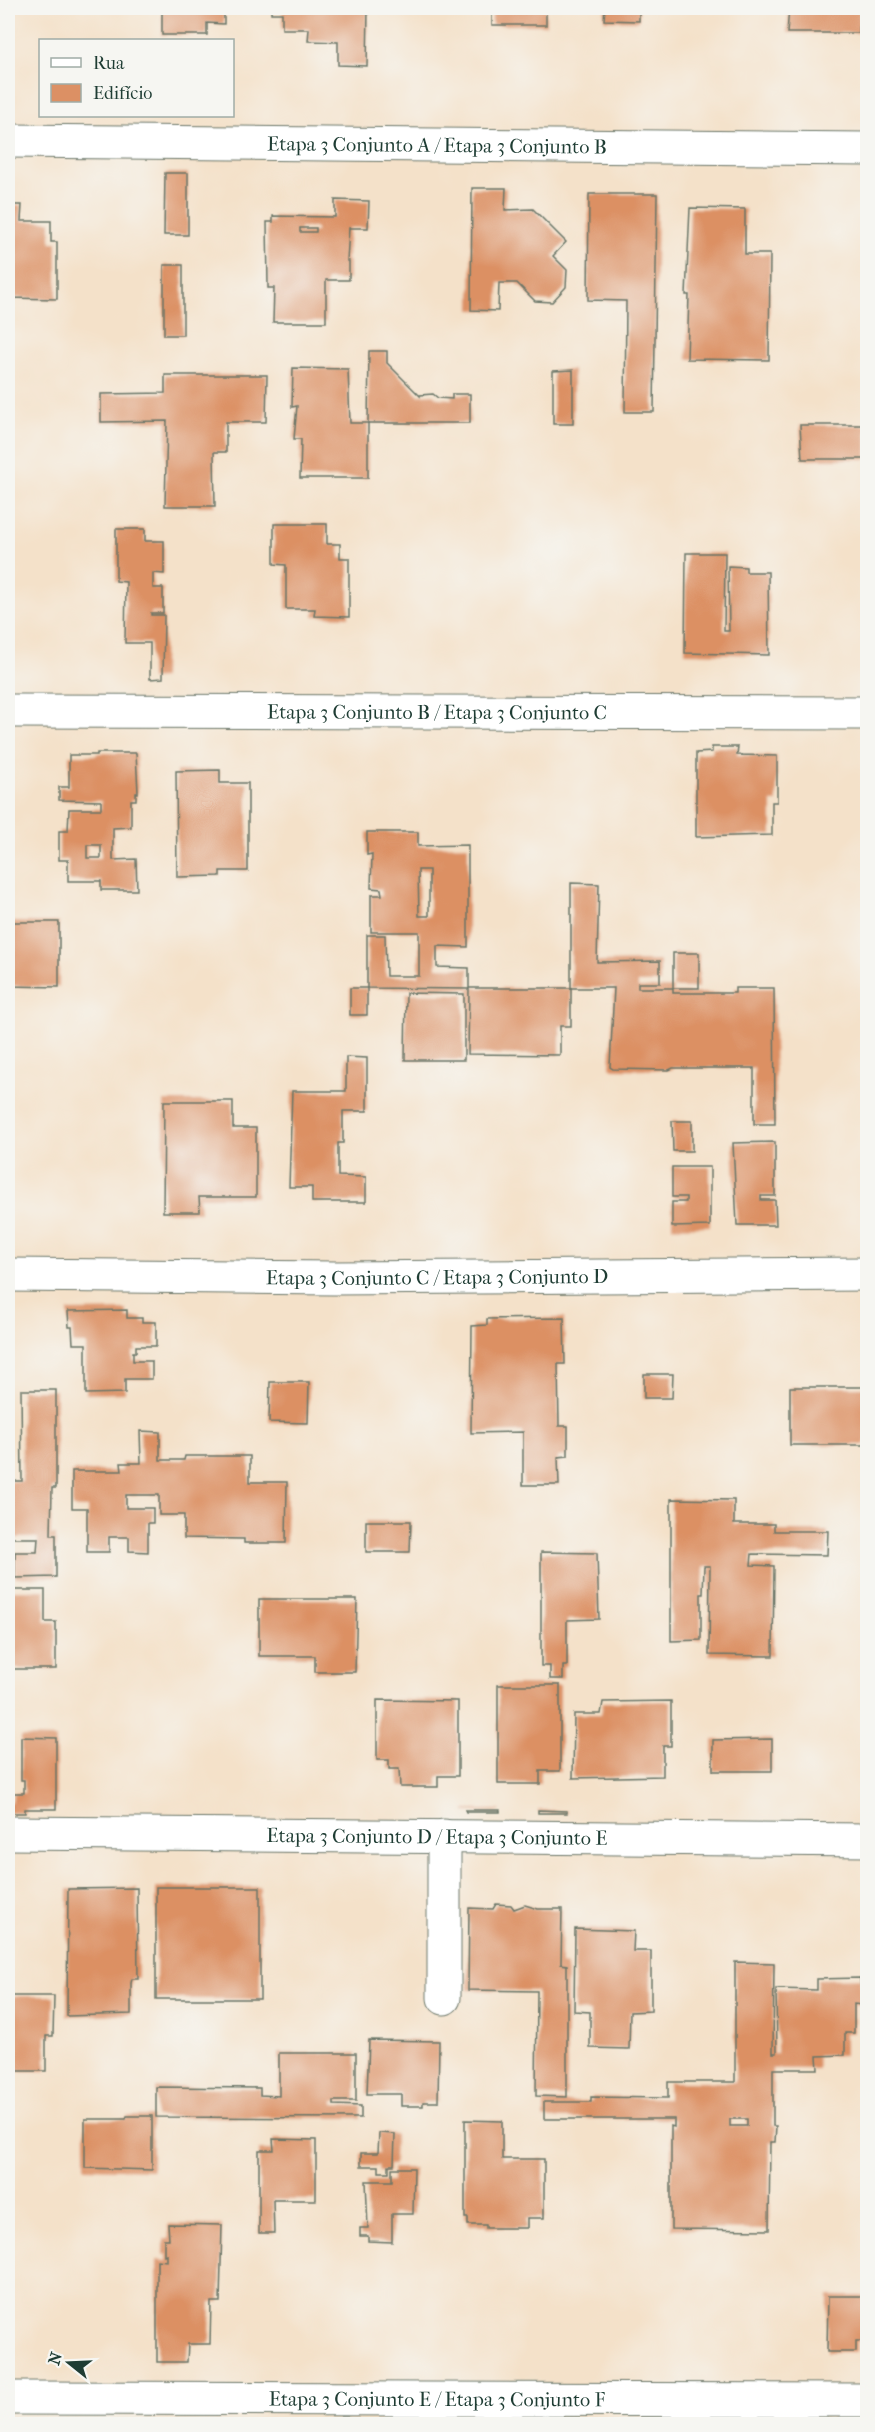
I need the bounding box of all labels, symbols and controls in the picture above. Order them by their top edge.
legend [39,39,234,117]
text: Rua [93,53,125,74]
text: Edifício [93,83,152,104]
street label: Etapa 3 Conjunto A / Etapa 3 Conjunto B [267,132,607,158]
street label: Etapa 3 Conjunto B / Etapa 3 Conjunto C [267,700,607,724]
street label: Etapa 3 Conjunto C / Etapa 3 Conjunto D [266,1264,608,1290]
street label: Etapa 3 Conjunto D / Etapa 3 Conjunto E [266,1824,608,1849]
north arrow [39,2333,99,2393]
text: N [44,2349,66,2367]
street label: Etapa 3 Conjunto E / Etapa 3 Conjunto F [269,2387,606,2411]

